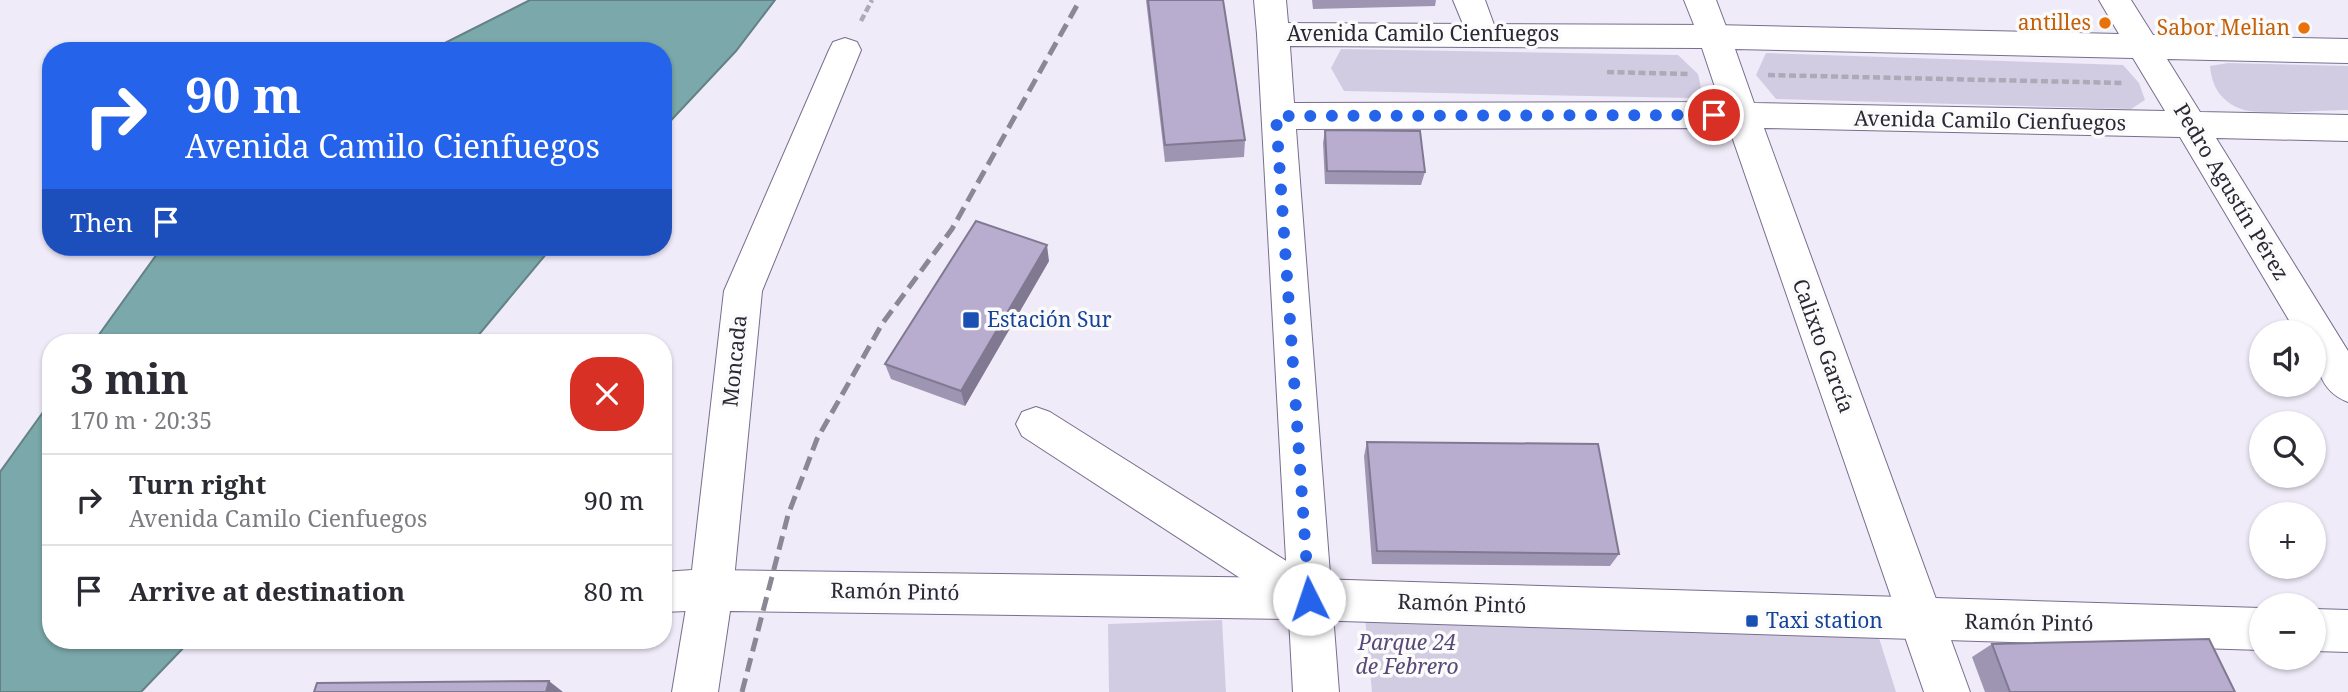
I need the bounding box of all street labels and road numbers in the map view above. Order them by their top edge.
street label: Avenida Camilo Cienfuegos [1287,19,1559,47]
street label: Pedro Agustín Pérez [2168,98,2296,285]
street label: Avenida Camilo Cienfuegos [1854,104,2126,136]
street label: Calixto García [1787,275,1861,417]
street label: Moncada [715,314,753,408]
street label: Ramón Pintó [830,576,960,606]
street label: Ramón Pintó [1397,587,1527,619]
street label: Ramón Pintó [1964,607,2094,637]

